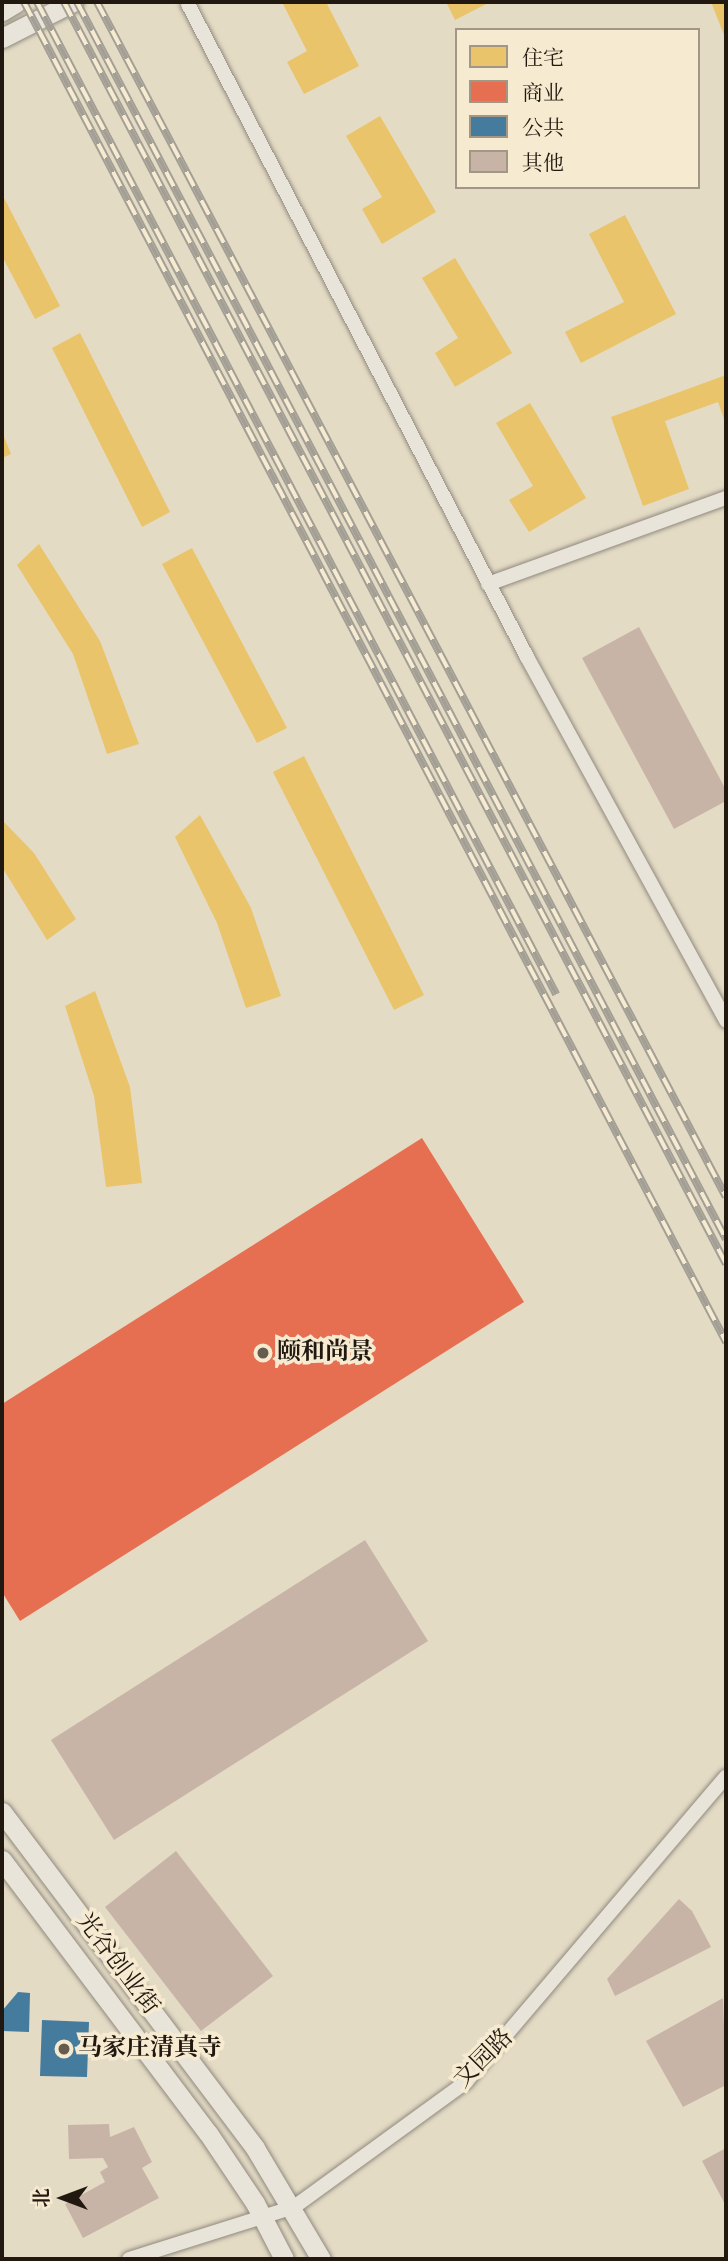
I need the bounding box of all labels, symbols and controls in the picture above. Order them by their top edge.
legend [455,28,700,189]
text: 住宅 [522,46,564,72]
text: 商业 [522,81,564,107]
text: 公共 [522,116,564,142]
text: 其他 [522,151,564,177]
place label: 颐和尚景 [277,1339,373,1367]
marker: 颐和尚景 [255,1345,271,1361]
street label: 光谷创业街 [69,1907,165,2021]
street label: 文园路 [448,2023,520,2095]
place label: 马家庄清真寺 [78,2035,222,2063]
marker: 马家庄清真寺 [56,2041,72,2057]
north arrow [28,2163,98,2233]
text: 北 [30,2189,54,2208]

